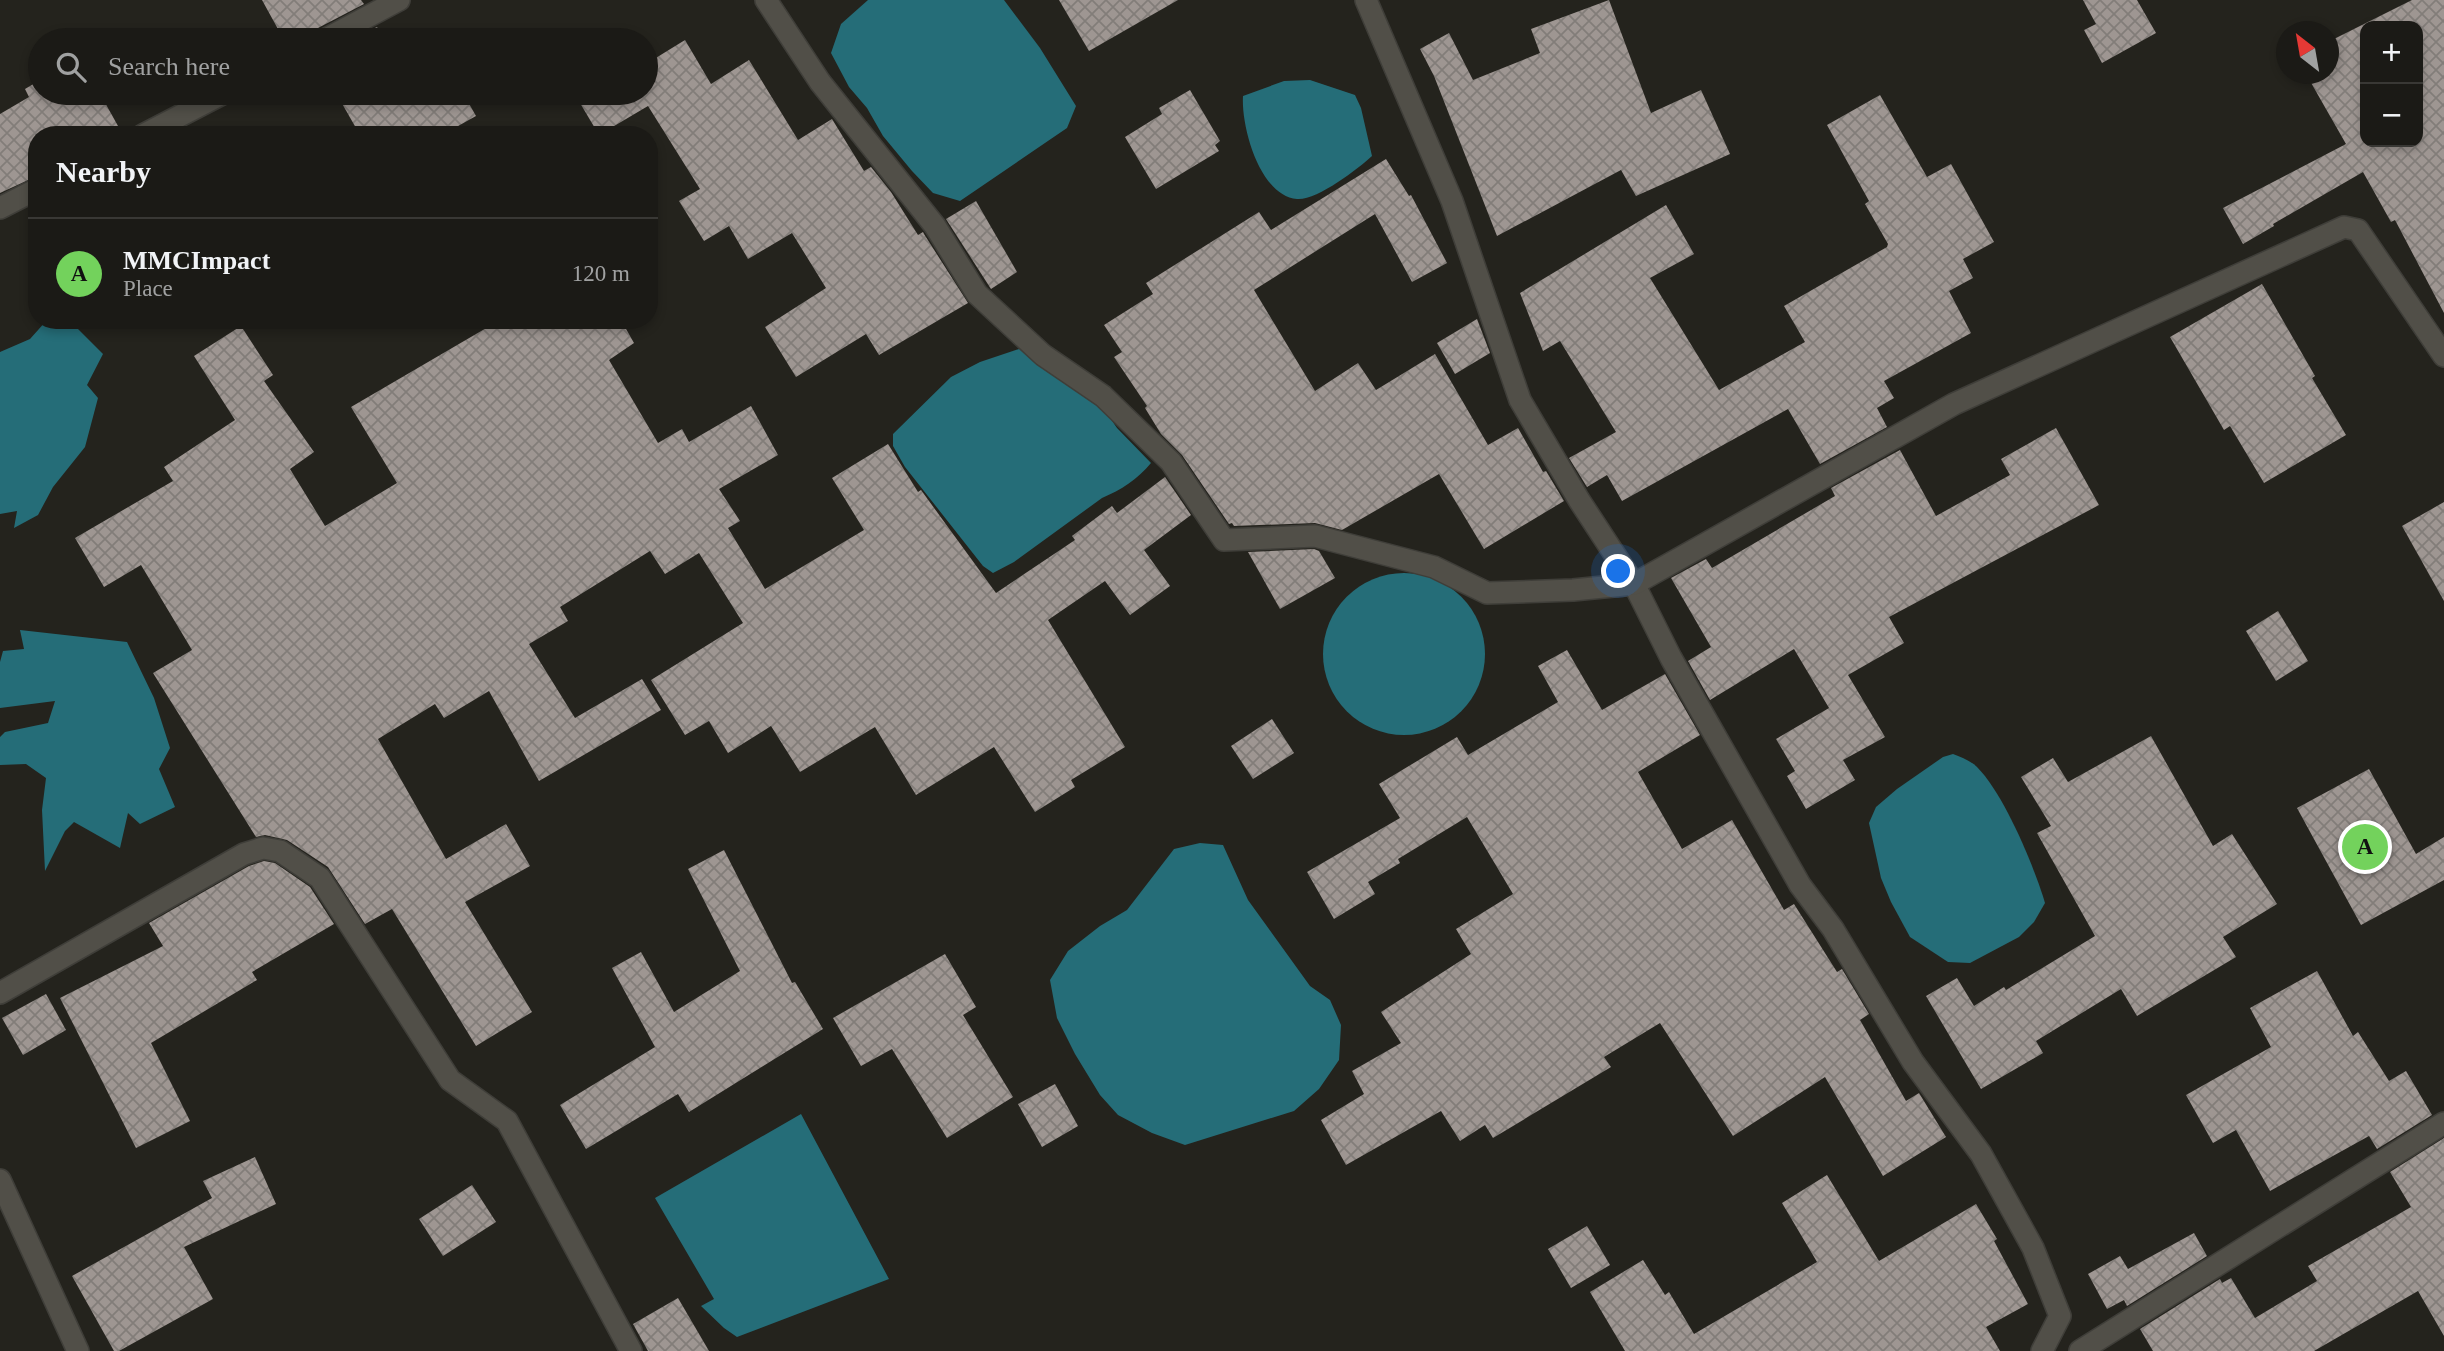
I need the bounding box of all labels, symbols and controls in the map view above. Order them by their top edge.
north arrow [2276,21,2339,84]
map controls [2360,21,2423,147]
button: + [2360,21,2423,84]
search box [28,28,658,105]
icon: search [52,48,90,86]
text: Search here [108,52,230,81]
button: − [2360,84,2423,147]
text: Nearby [56,155,151,188]
text: MMCImpact [123,246,270,275]
text: A [71,261,87,286]
text: 120 m [572,261,630,286]
text: Place [123,276,173,301]
your location [1601,554,1635,588]
pin: A [2342,821,2388,873]

